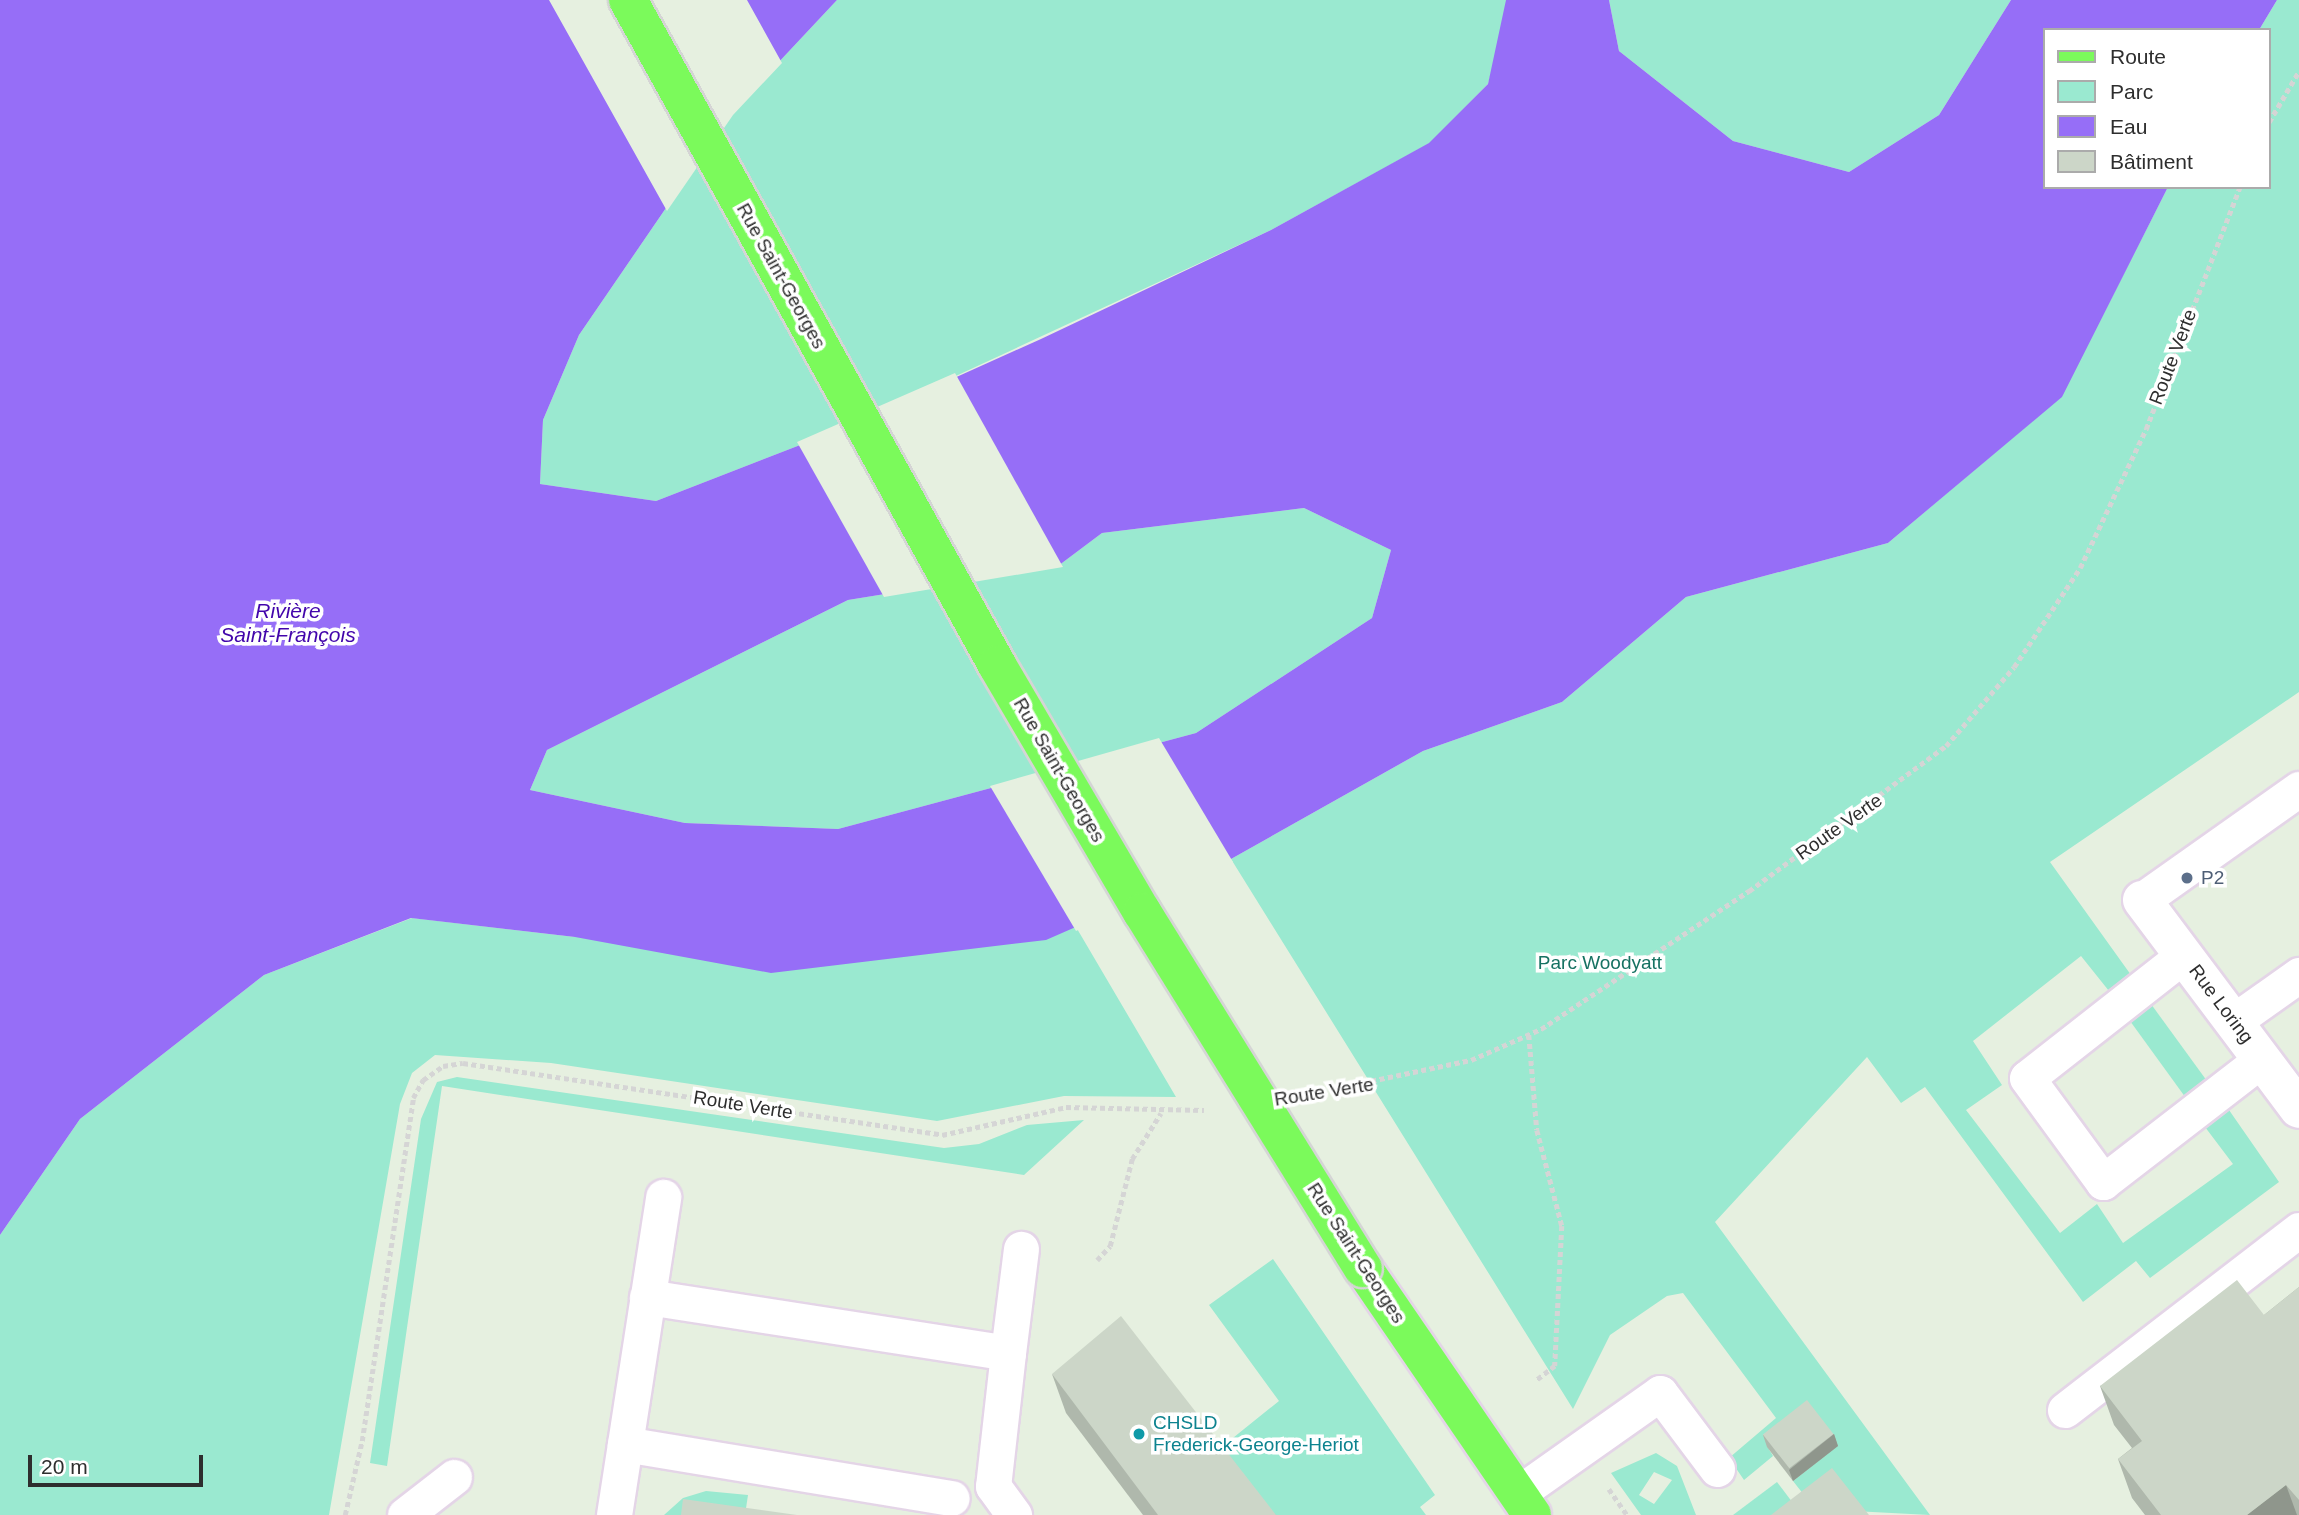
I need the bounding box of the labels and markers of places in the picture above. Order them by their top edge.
place label: P2 [2201,867,2224,889]
marker: P2 [2179,870,2195,886]
place label: CHSLD Frederick-George-Heriot [1153,1412,1359,1456]
marker: CHSLD Frederick-George-Heriot [1131,1426,1147,1442]

